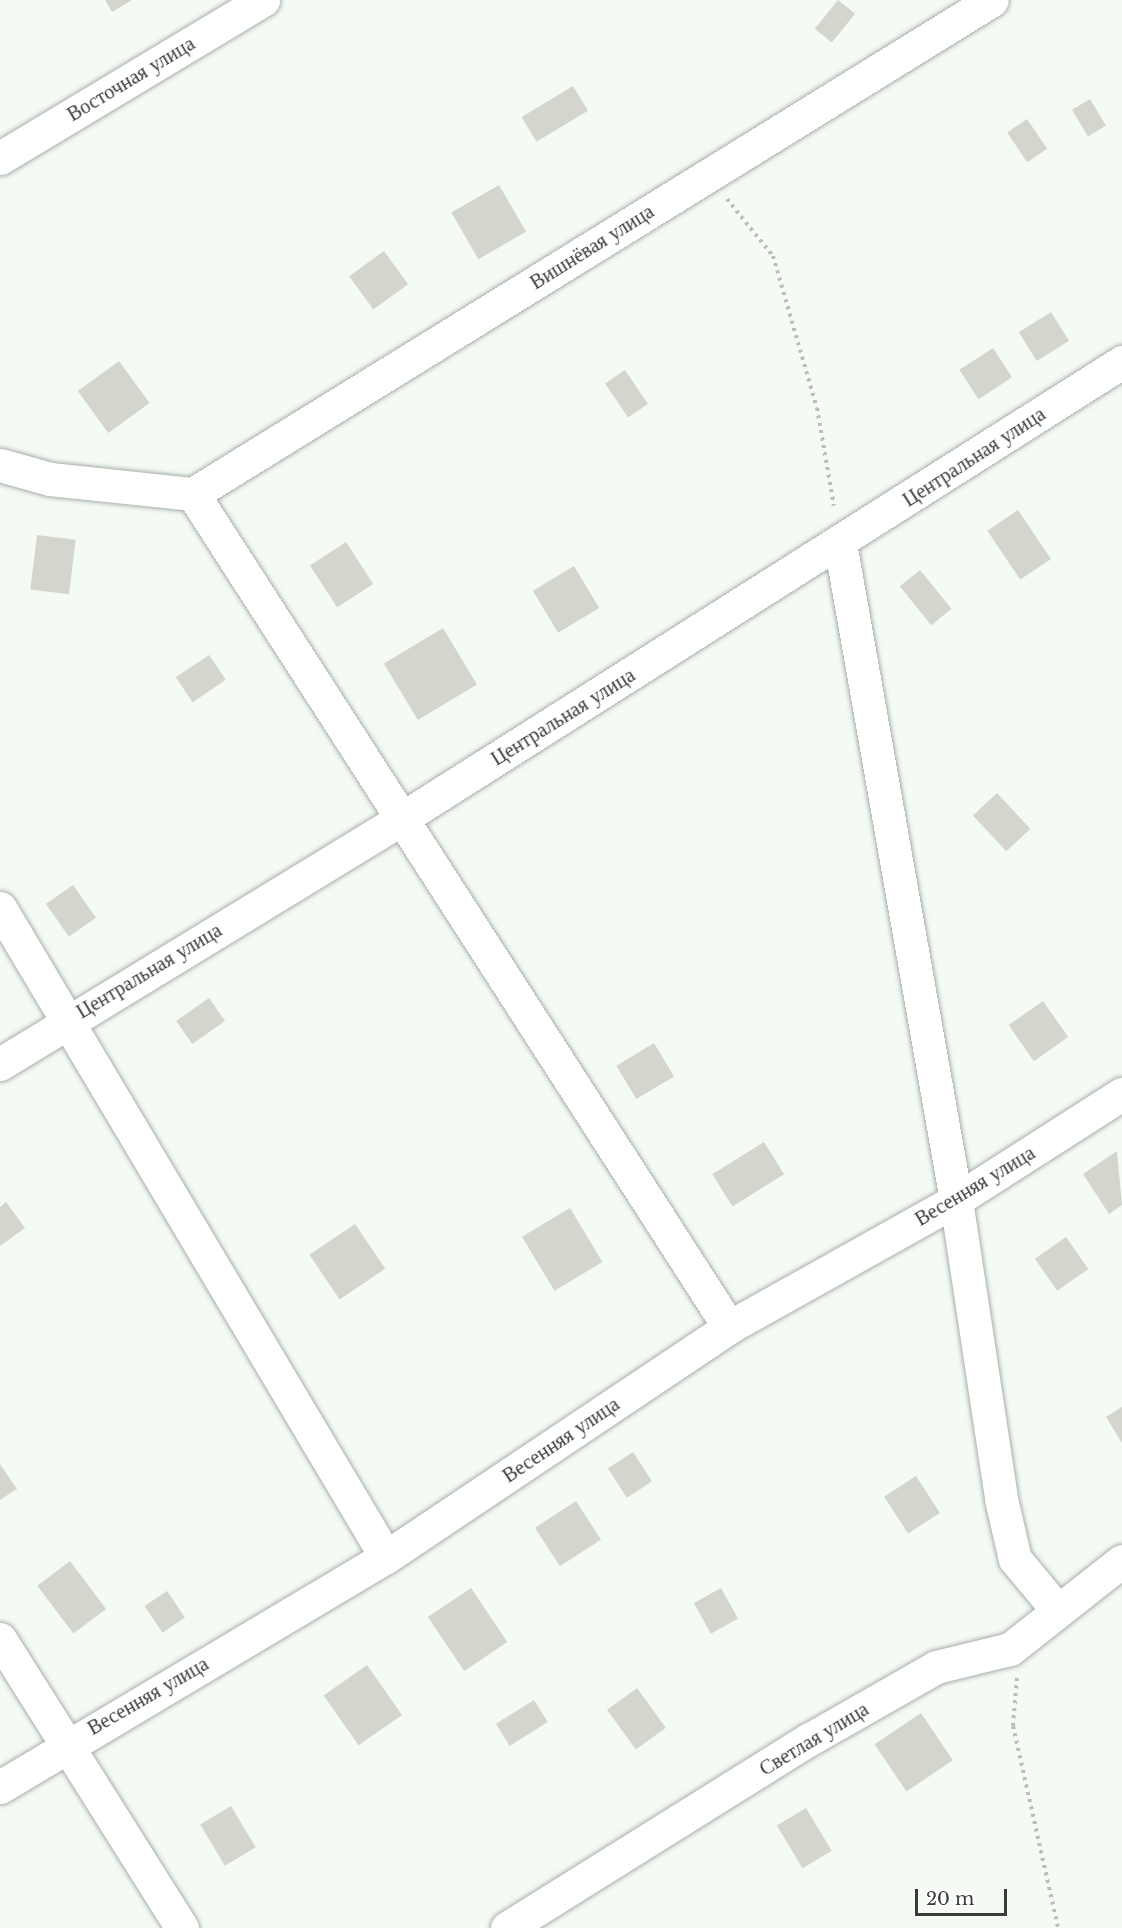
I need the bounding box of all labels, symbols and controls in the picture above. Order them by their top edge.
street label: Восточная улица [63,31,199,127]
street label: Вишнёвая улица [526,199,658,295]
street label: Центральная улица [898,402,1050,512]
street label: Центральная улица [487,663,639,771]
street label: Центральная улица [72,918,226,1024]
street label: Весенняя улица [911,1141,1039,1231]
street label: Весенняя улица [498,1392,624,1488]
street label: Весенняя улица [83,1652,213,1740]
street label: Светлая улица [755,1697,873,1781]
scale bar [918,1877,1010,1915]
text: 20 m [926,1888,974,1910]

